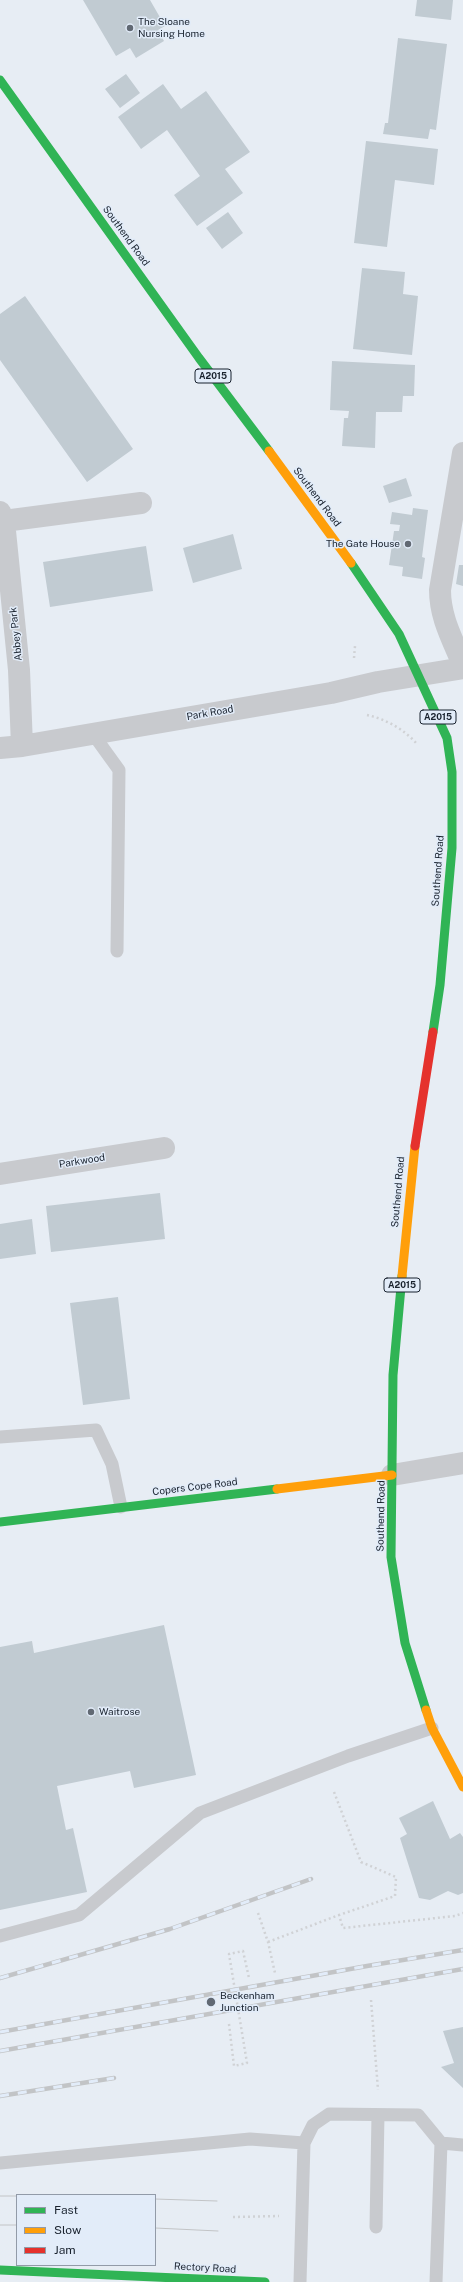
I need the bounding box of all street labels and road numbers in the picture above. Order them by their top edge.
street label: Southend Road [100,204,152,268]
road number: A2015 [195,369,231,383]
street label: Southend Road [291,465,343,529]
street label: Abbey Park [7,607,25,661]
street label: Park Road [186,703,234,723]
road number: A2015 [420,710,456,724]
street label: Southend Road [430,835,446,907]
street label: Parkwood [58,1151,106,1171]
street label: Southend Road [389,1156,407,1228]
road number: A2015 [384,1278,420,1292]
street label: Copers Cope Road [152,1476,238,1498]
street label: Southend Road [374,1480,388,1552]
street label: Rectory Road [174,2260,236,2276]

